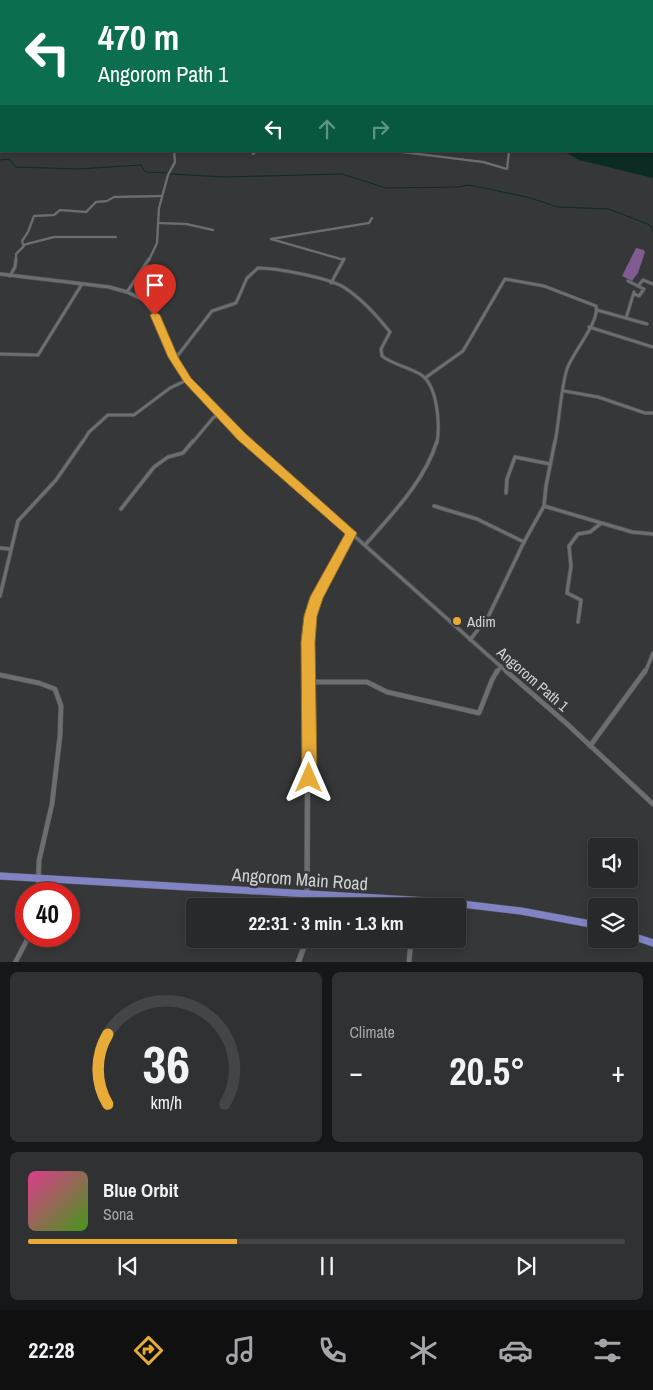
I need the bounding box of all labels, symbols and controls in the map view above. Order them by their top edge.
text: 470 m [98,14,179,61]
icon: left [15,20,80,85]
text: Angorom Path 1 [98,59,228,89]
icon: left [260,115,288,143]
icon: ahead [313,115,341,143]
icon: right [366,115,394,143]
pin [134,264,176,315]
icon: arrive [141,271,169,299]
place label: Adim [466,611,496,632]
marker: Adim [451,615,463,627]
street label: Angorom Path 1 [492,641,574,716]
position arrow [282,751,334,803]
map controls [588,838,638,948]
button: sound [588,838,638,888]
street label: Angorom Main Road [230,862,369,896]
speed limit sign: 40 [15,882,80,947]
button: layers [588,898,638,948]
text: 22:31 · 3 min · 1.3 km [248,910,404,936]
text: Climate [350,1021,395,1043]
text: 36 [142,1029,189,1099]
text: 20.5° [449,1046,525,1097]
text: − [350,1053,363,1091]
text: + [612,1053,625,1091]
text: km/h [150,1091,182,1115]
text: Blue Orbit [103,1177,178,1203]
text: Sona [103,1203,134,1225]
icon: previous [114,1252,142,1280]
icon: pause [313,1252,341,1280]
icon: next [512,1252,540,1280]
icon: directions [131,1333,166,1368]
icon: music [223,1333,258,1368]
icon: phone [315,1333,350,1368]
icon: climate [406,1333,441,1368]
icon: car [498,1333,533,1368]
icon: filters [590,1333,625,1368]
text: 22:28 [28,1335,74,1365]

